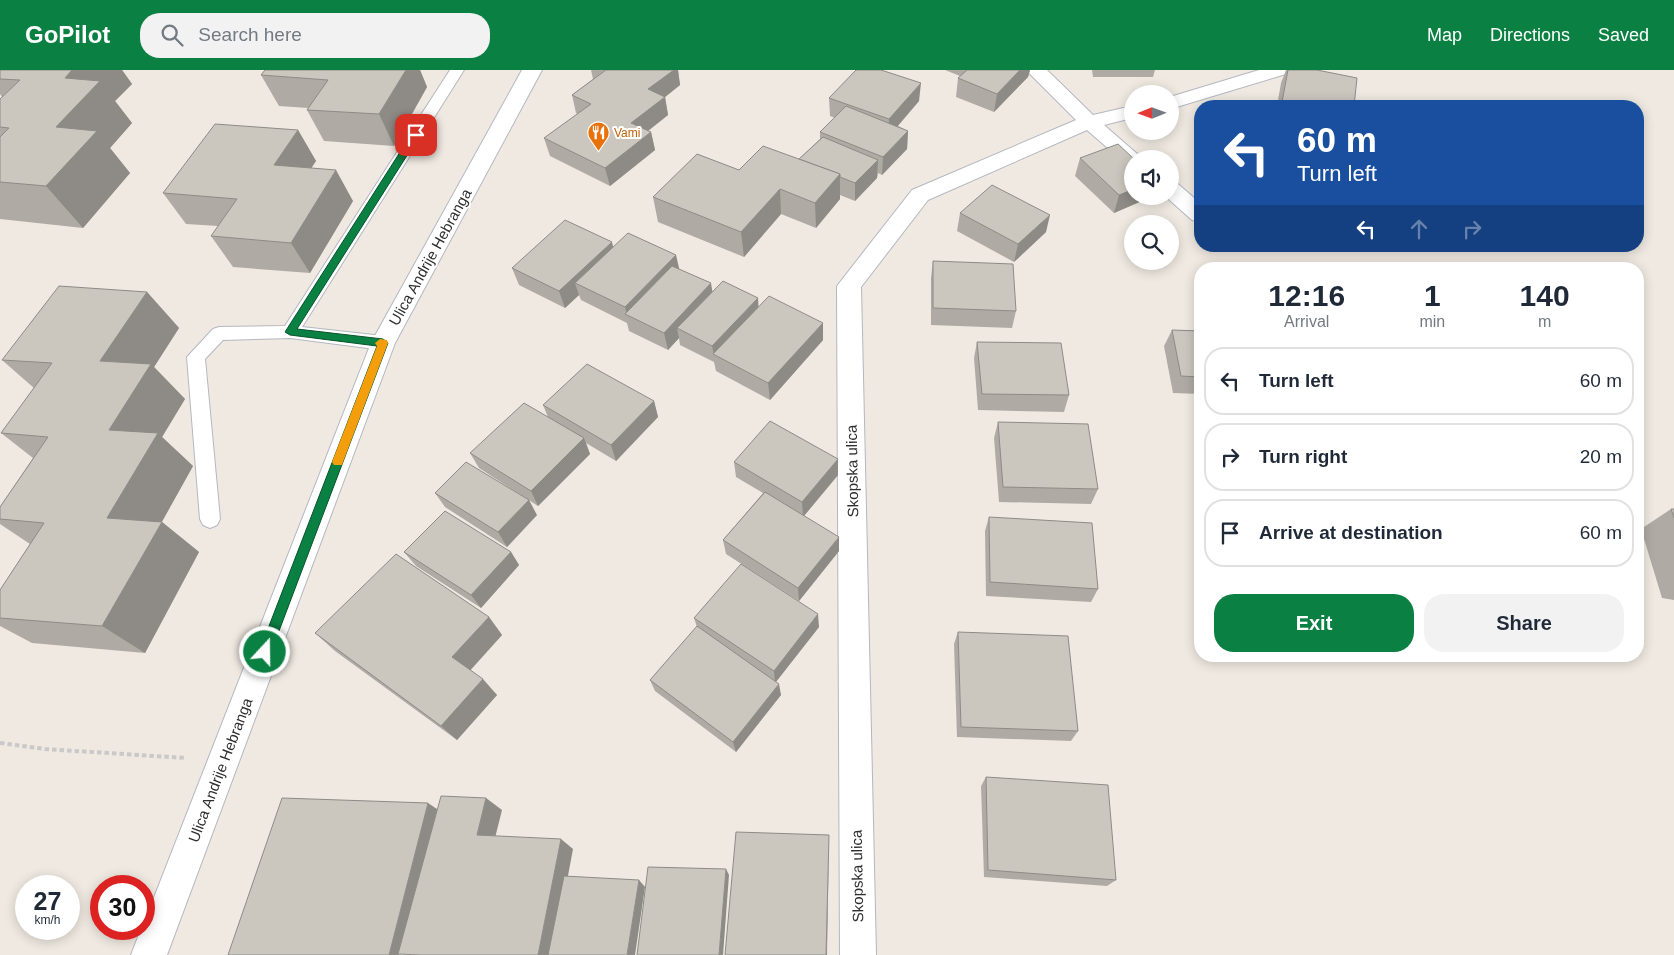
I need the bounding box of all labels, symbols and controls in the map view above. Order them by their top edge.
search box [140,13,490,58]
text: GoPilot [25,21,110,48]
icon: search [158,21,186,49]
text: Search here [198,24,302,45]
text: Map [1427,25,1462,45]
text: Directions [1490,25,1570,45]
text: Saved [1598,25,1649,45]
north arrow [1124,85,1179,140]
map controls [1124,85,1179,270]
pin [395,114,437,156]
icon: left [1214,120,1279,185]
text: 60 m [1297,120,1377,159]
icon: arrive [402,121,430,149]
restaurant icon: Vami [586,121,610,152]
place label: Vami [614,126,640,140]
button: sound [1124,150,1179,205]
text: Turn left [1297,161,1377,186]
street label: Ulica Andrije Hebranga [385,185,475,328]
button: search [1124,215,1179,270]
icon: left [1352,215,1380,243]
icon: ahead [1405,215,1433,243]
icon: right [1458,215,1486,243]
text: 12:16 [1268,279,1345,312]
text: 1 [1424,279,1441,312]
text: 140 [1520,279,1570,312]
text: Arrival [1284,313,1329,330]
text: min [1419,313,1445,330]
text: m [1538,313,1551,330]
icon: left [1216,367,1244,395]
text: Turn left [1259,370,1334,391]
text: 60 m [1580,370,1622,391]
street label: Skopska ulica [843,424,861,517]
icon: right [1216,443,1244,471]
text: Turn right [1259,446,1347,467]
text: 20 m [1580,446,1622,467]
icon: arrive [1216,519,1244,547]
text: Arrive at destination [1259,522,1443,543]
text: 60 m [1580,522,1622,543]
button: Exit [1214,594,1414,652]
button: Share [1424,594,1624,652]
position arrow [238,625,290,677]
street label: Ulica Andrije Hebranga [185,695,256,845]
street label: Skopska ulica [848,829,866,922]
speed limit sign: 30 [90,875,155,940]
text: 27 [34,887,61,915]
text: km/h [34,913,61,927]

